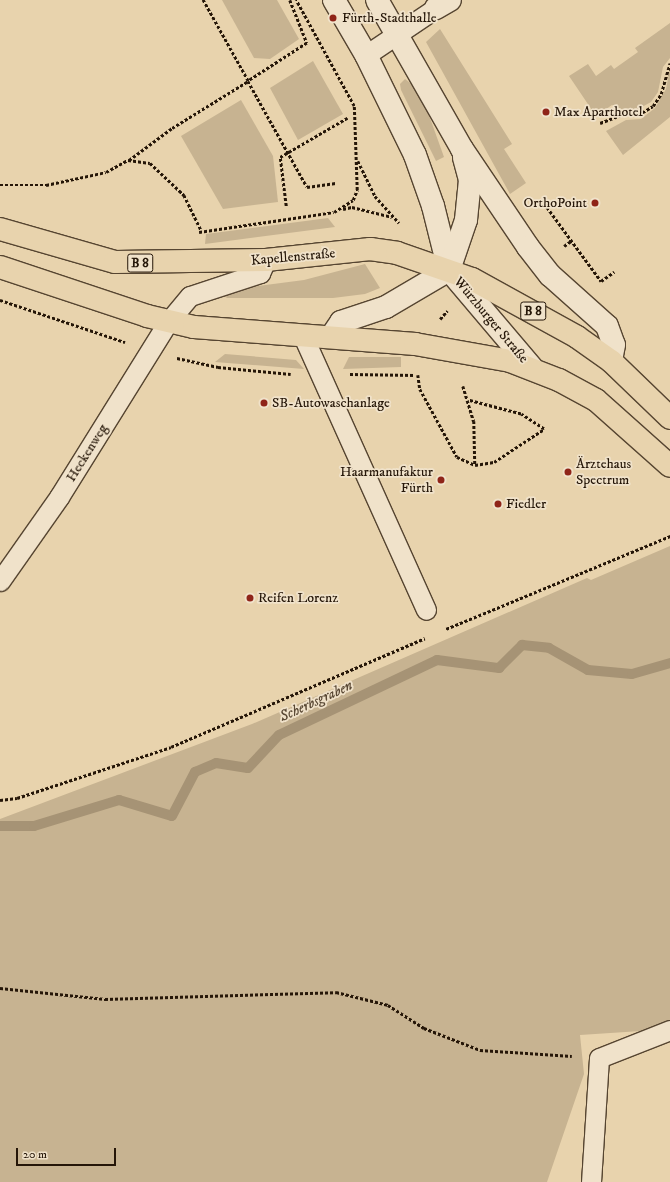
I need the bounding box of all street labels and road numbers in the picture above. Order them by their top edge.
street label: Kapellenstraße [250,245,336,269]
road number: B 8 [127,252,153,274]
street label: Würzburger Straße [450,273,532,367]
road number: B 8 [520,300,546,322]
street label: Heckenweg [63,421,111,485]

